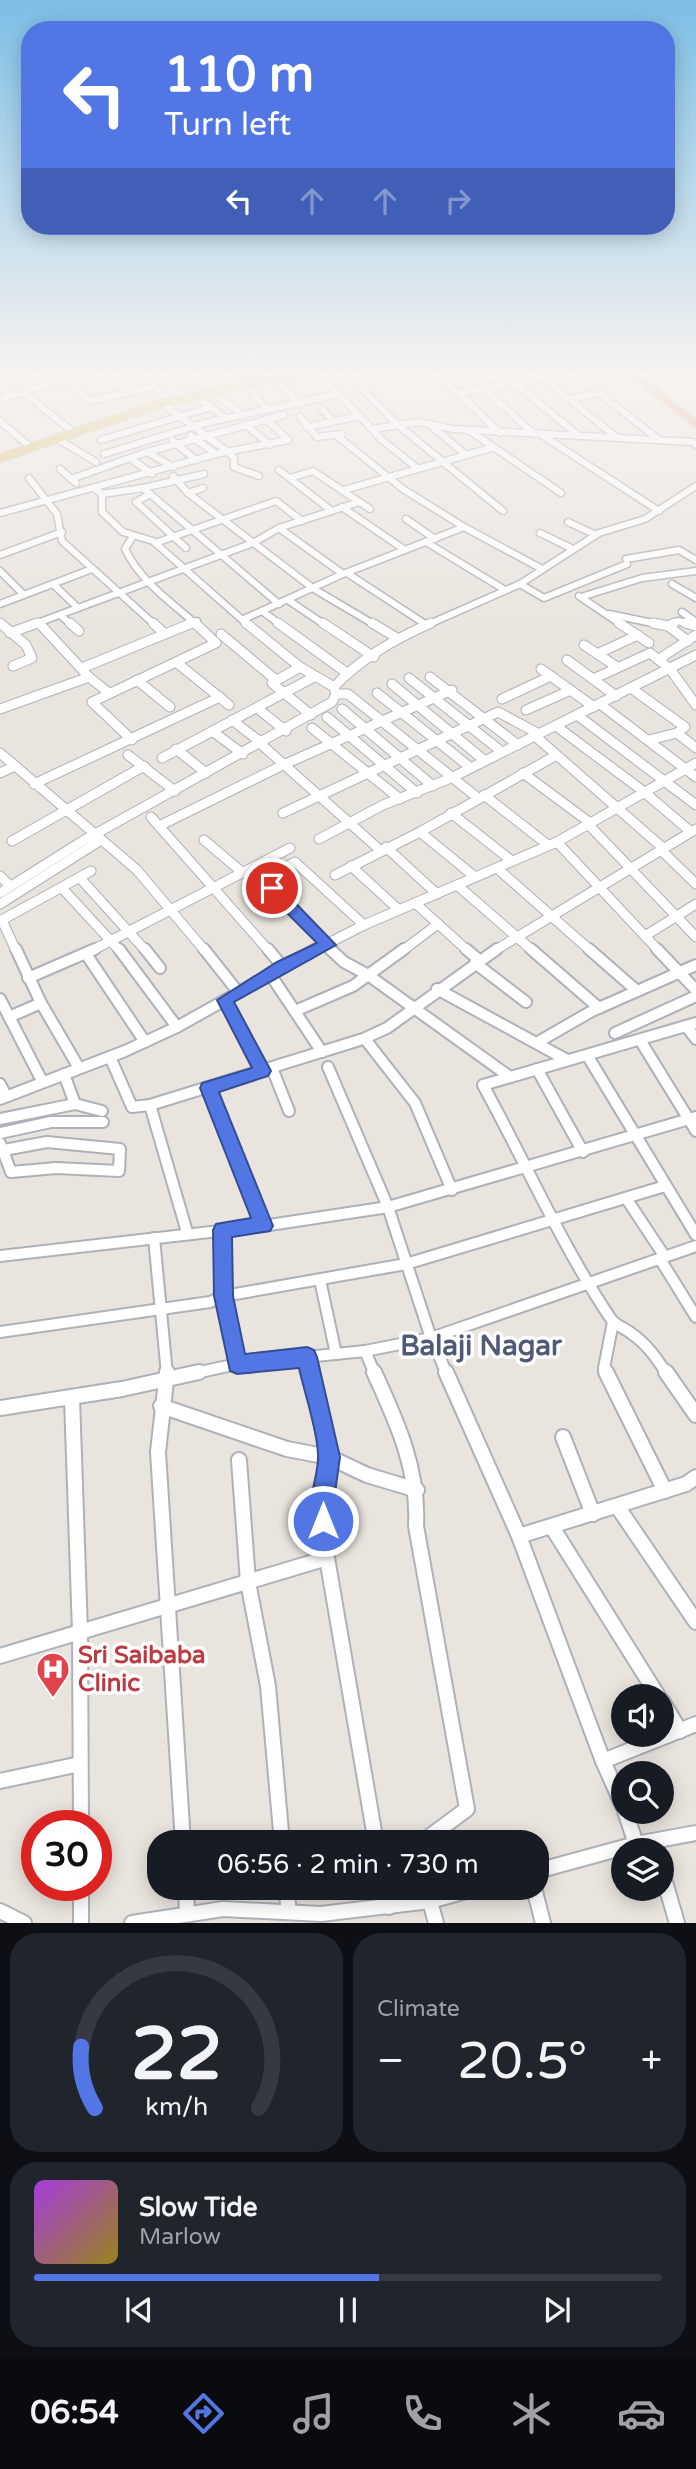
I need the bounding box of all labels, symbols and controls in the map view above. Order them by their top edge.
text: 110 m [164,46,314,105]
icon: left [49,49,140,140]
text: Turn left [164,106,291,144]
icon: left [220,182,258,220]
icon: ahead [293,182,331,220]
icon: ahead [366,182,404,220]
icon: right [439,182,477,220]
pin [242,858,302,918]
icon: arrive [253,869,291,907]
district label: Balaji Nagar [400,1329,563,1363]
position arrow [286,1484,360,1558]
place label: Sri Saibaba Clinic [78,1641,206,1698]
hospital icon: Sri Saibaba Clinic [34,1650,72,1699]
map controls [611,1684,674,1901]
button: sound [611,1684,674,1747]
button: search [611,1761,674,1824]
speed limit sign: 30 [21,1810,112,1901]
button: layers [611,1838,674,1901]
text: 06:56 · 2 min · 730 m [217,1849,479,1880]
text: Climate [377,1995,460,2023]
text: 22 [131,2012,222,2100]
text: 20.5° [457,2030,587,2093]
text: − [377,2038,404,2084]
text: + [641,2038,662,2084]
text: km/h [145,2092,208,2122]
text: Slow Tide [139,2192,257,2223]
text: Marlow [139,2223,221,2251]
icon: previous [120,2291,158,2329]
icon: pause [329,2291,367,2329]
icon: next [538,2291,576,2329]
icon: directions [179,2389,228,2438]
icon: music [289,2389,338,2438]
icon: phone [398,2389,447,2438]
icon: climate [507,2389,556,2438]
icon: car [617,2389,666,2438]
text: 06:54 [30,2394,119,2432]

